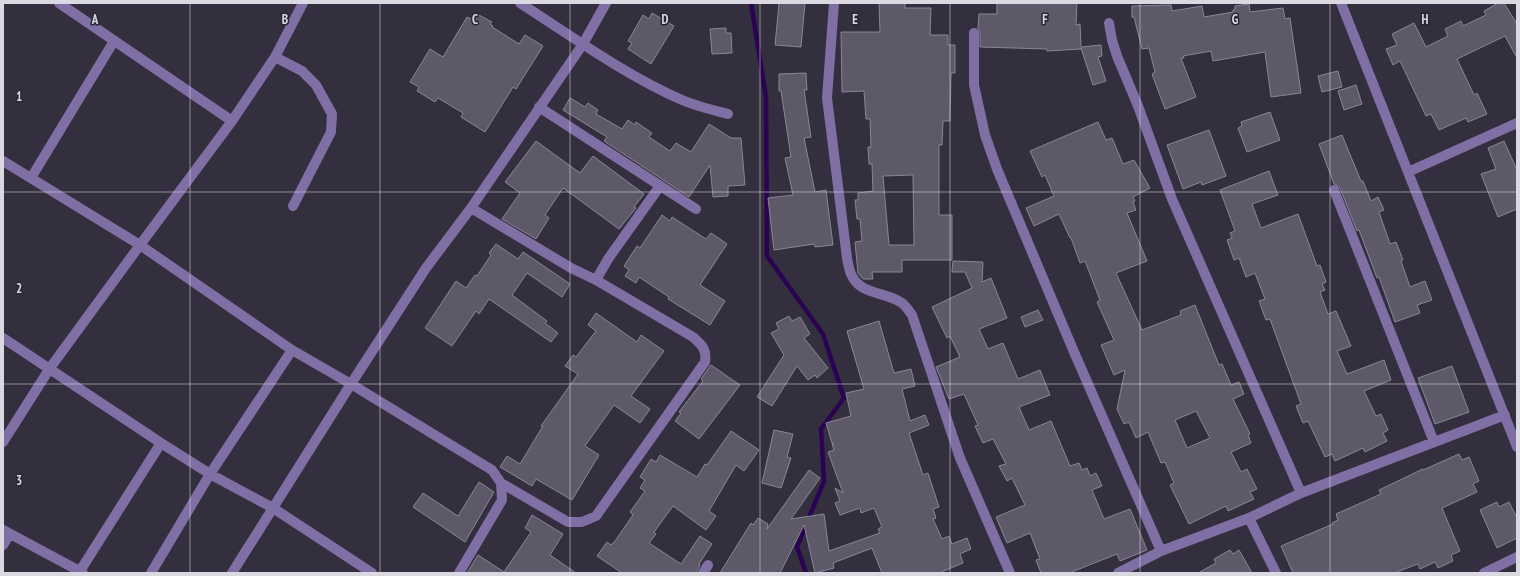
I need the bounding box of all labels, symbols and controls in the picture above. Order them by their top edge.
text: A [91,11,99,28]
text: B [282,11,288,28]
text: C [472,11,478,28]
text: D [662,11,669,28]
text: E [852,11,858,28]
text: F [1042,11,1048,28]
text: G [1232,11,1239,28]
text: H [1422,11,1429,28]
text: 1 [16,88,22,105]
text: 2 [16,280,22,297]
text: 3 [16,472,22,489]

